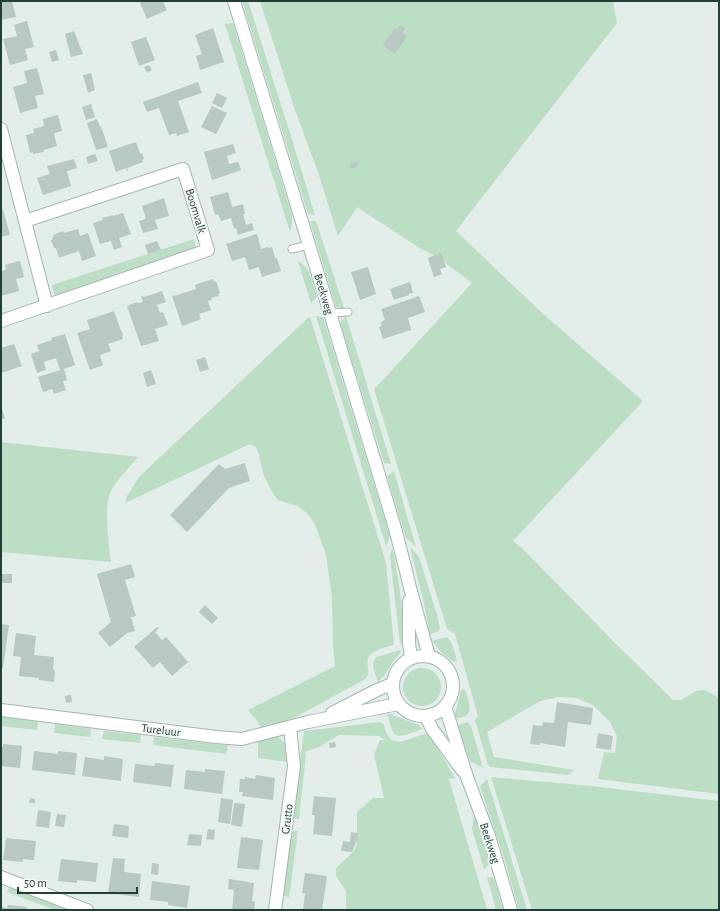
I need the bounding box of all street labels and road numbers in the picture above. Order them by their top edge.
street label: Boomvalk [184,187,209,235]
street label: Beekweg [312,272,336,316]
street label: Tureluur [141,722,181,738]
street label: Grutto [279,803,295,835]
street label: Beekweg [478,821,502,865]

